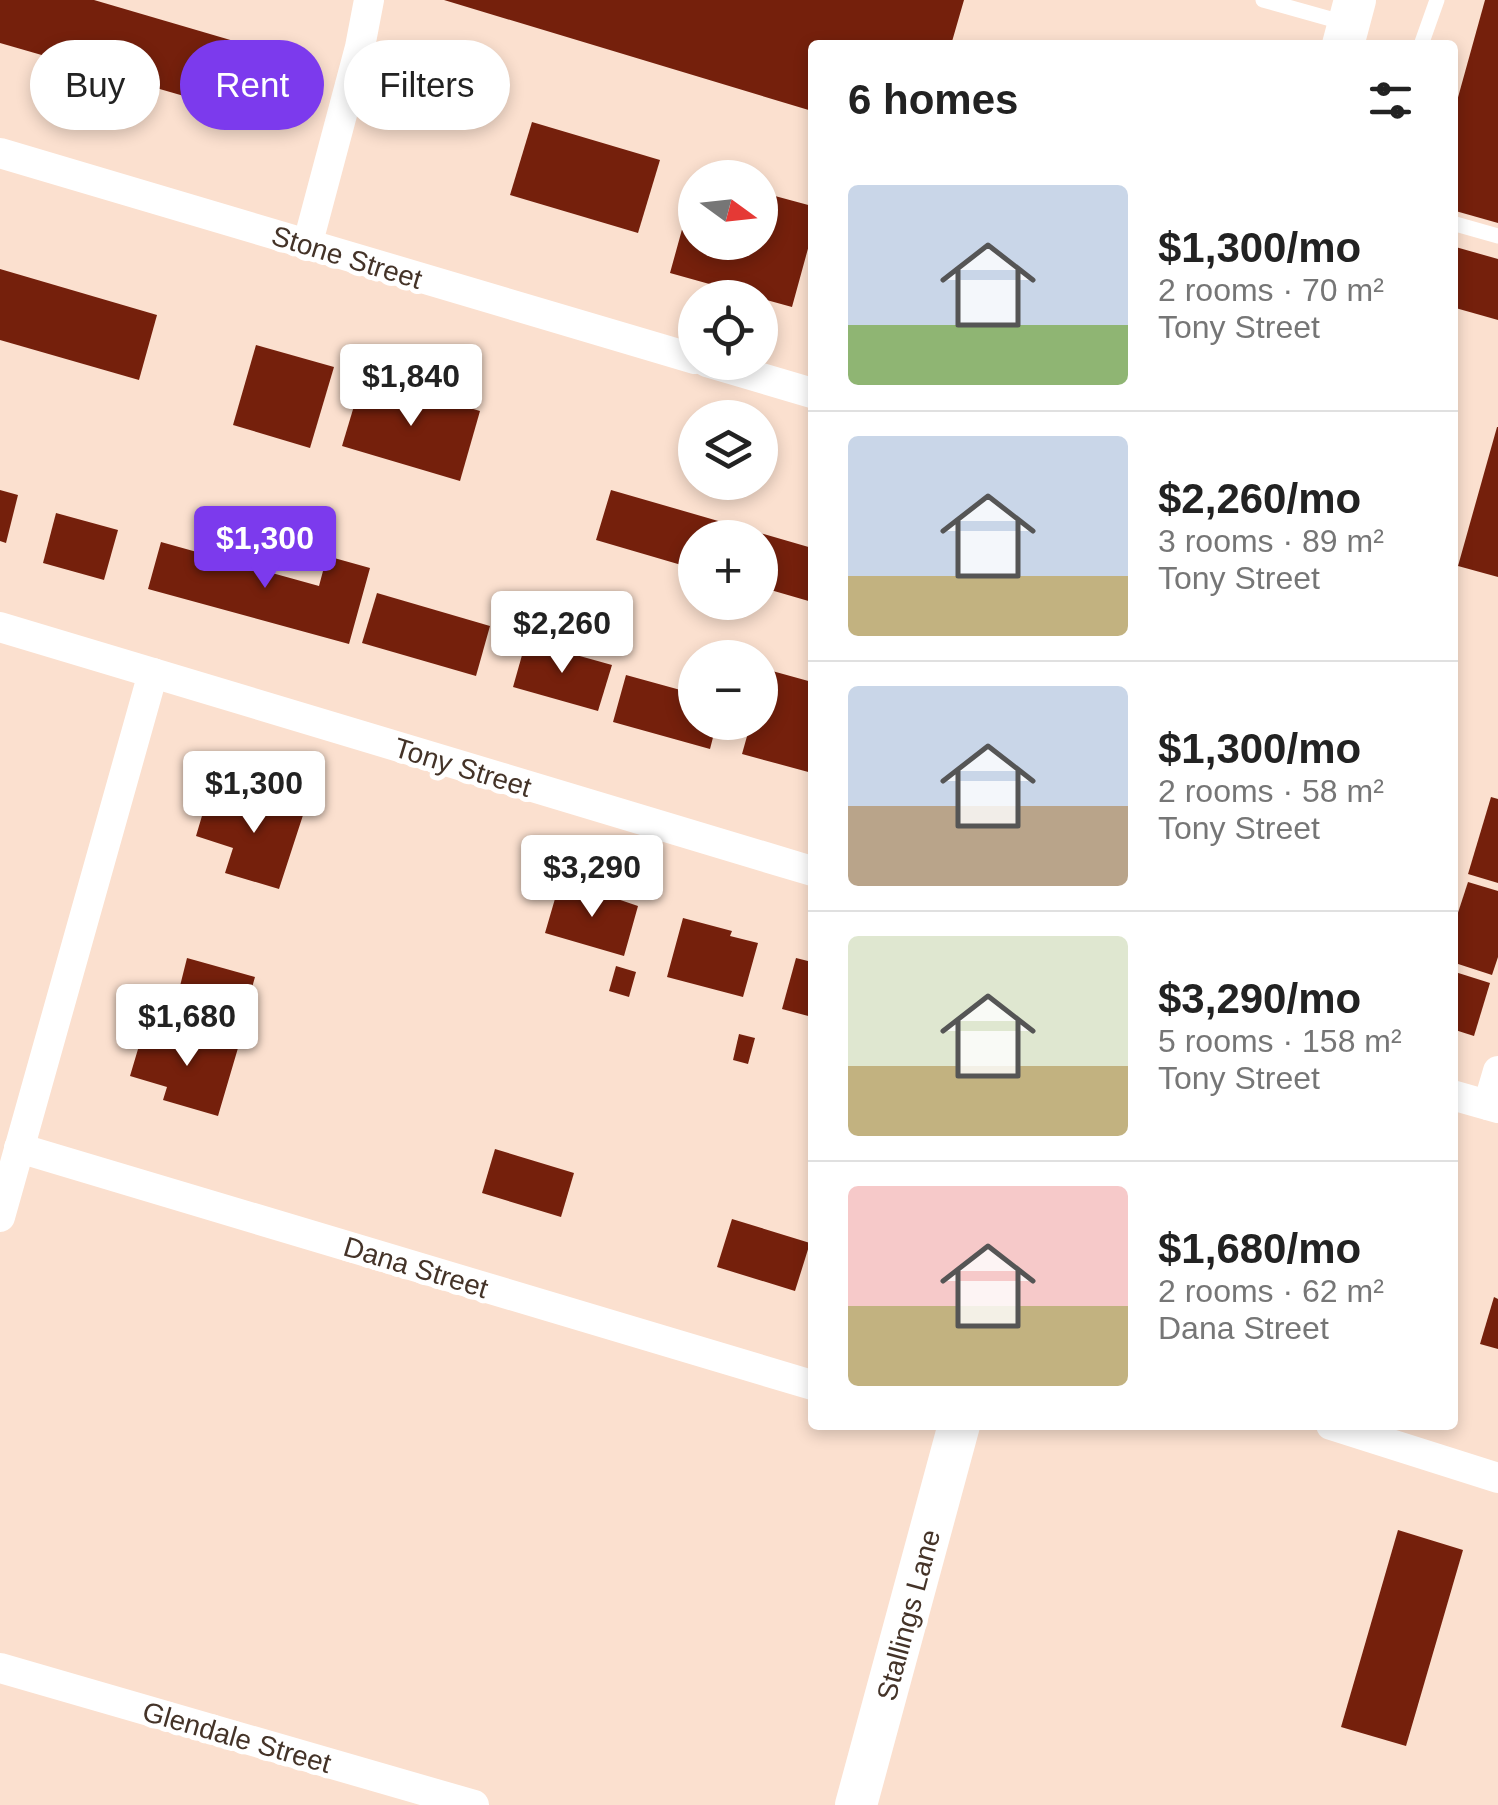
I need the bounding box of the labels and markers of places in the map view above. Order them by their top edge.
pin: $1,840 [330,344,492,429]
pin: $1,300 [184,506,346,591]
pin: $2,260 [481,591,643,676]
pin: $1,300 [173,751,335,836]
pin: $3,290 [511,835,673,920]
pin: $1,680 [106,984,268,1069]

